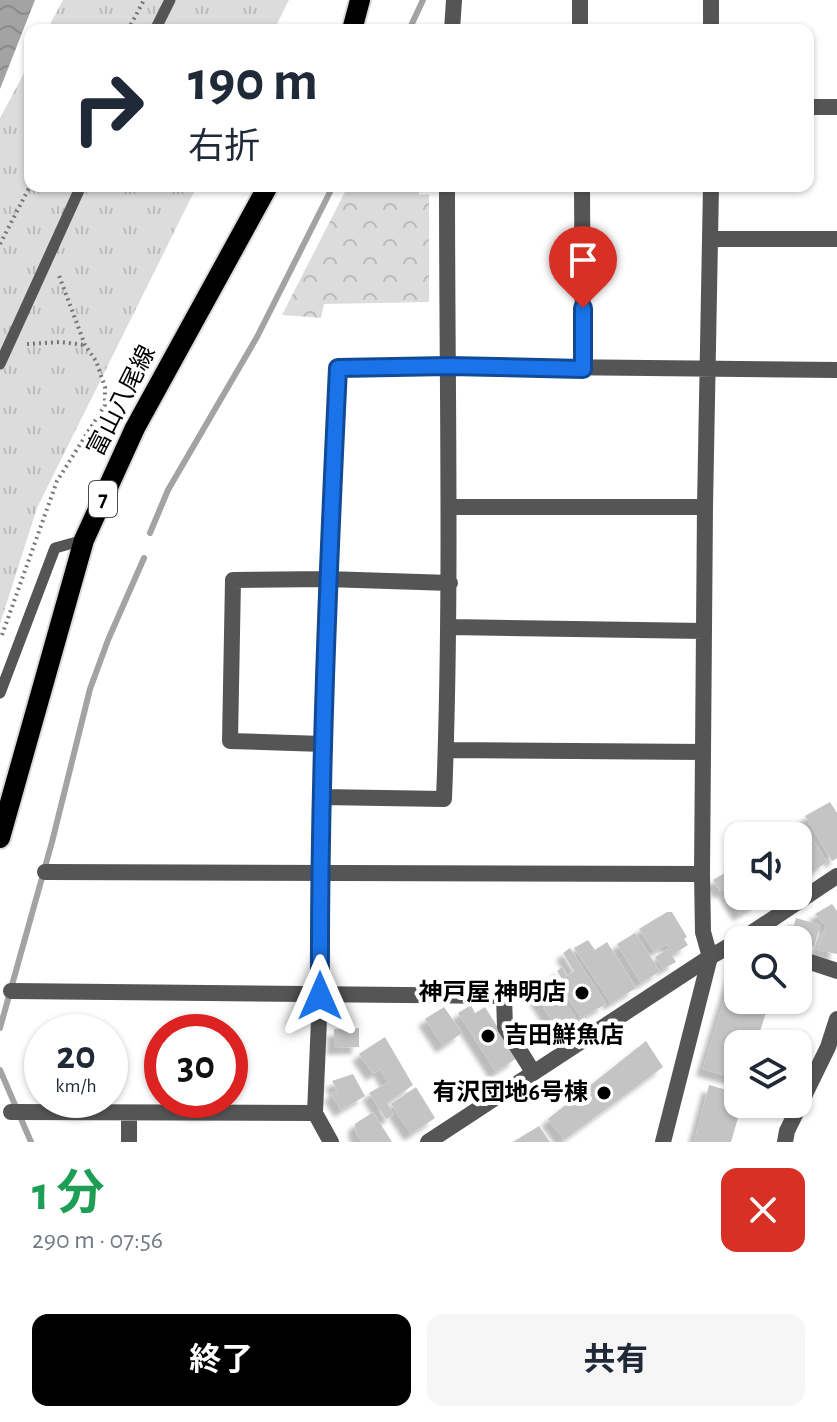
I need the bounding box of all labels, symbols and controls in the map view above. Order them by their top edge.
text: 190 m [188,54,318,110]
icon: right [56,56,160,160]
text: 右折 [188,129,260,165]
pin [549,226,617,308]
icon: arrive [561,238,605,282]
street label: 富山八尾線 [82,341,160,460]
road number: 7 [89,481,117,517]
map controls [724,822,812,1118]
button: sound [724,822,812,910]
button: search [724,926,812,1014]
position arrow [278,954,362,1038]
place label: 神戸屋 神明店 [418,979,566,1005]
marker: 神戸屋 神明店 [573,984,591,1002]
speed limit sign: 30 [144,1014,248,1118]
place label: 吉田鮮魚店 [504,1022,624,1048]
marker: 吉田鮮魚店 [479,1027,497,1045]
button: layers [724,1030,812,1118]
text: 20 [56,1036,96,1076]
text: km/h [55,1076,97,1096]
place label: 有沢団地6号棟 [432,1079,588,1105]
marker: 有沢団地6号棟 [595,1084,613,1102]
button: close [721,1168,805,1252]
text: 1 分 [32,1171,105,1219]
text: 290 m · 07:56 [32,1227,163,1253]
button: 終了 [32,1314,411,1406]
button: 共有 [427,1314,805,1406]

